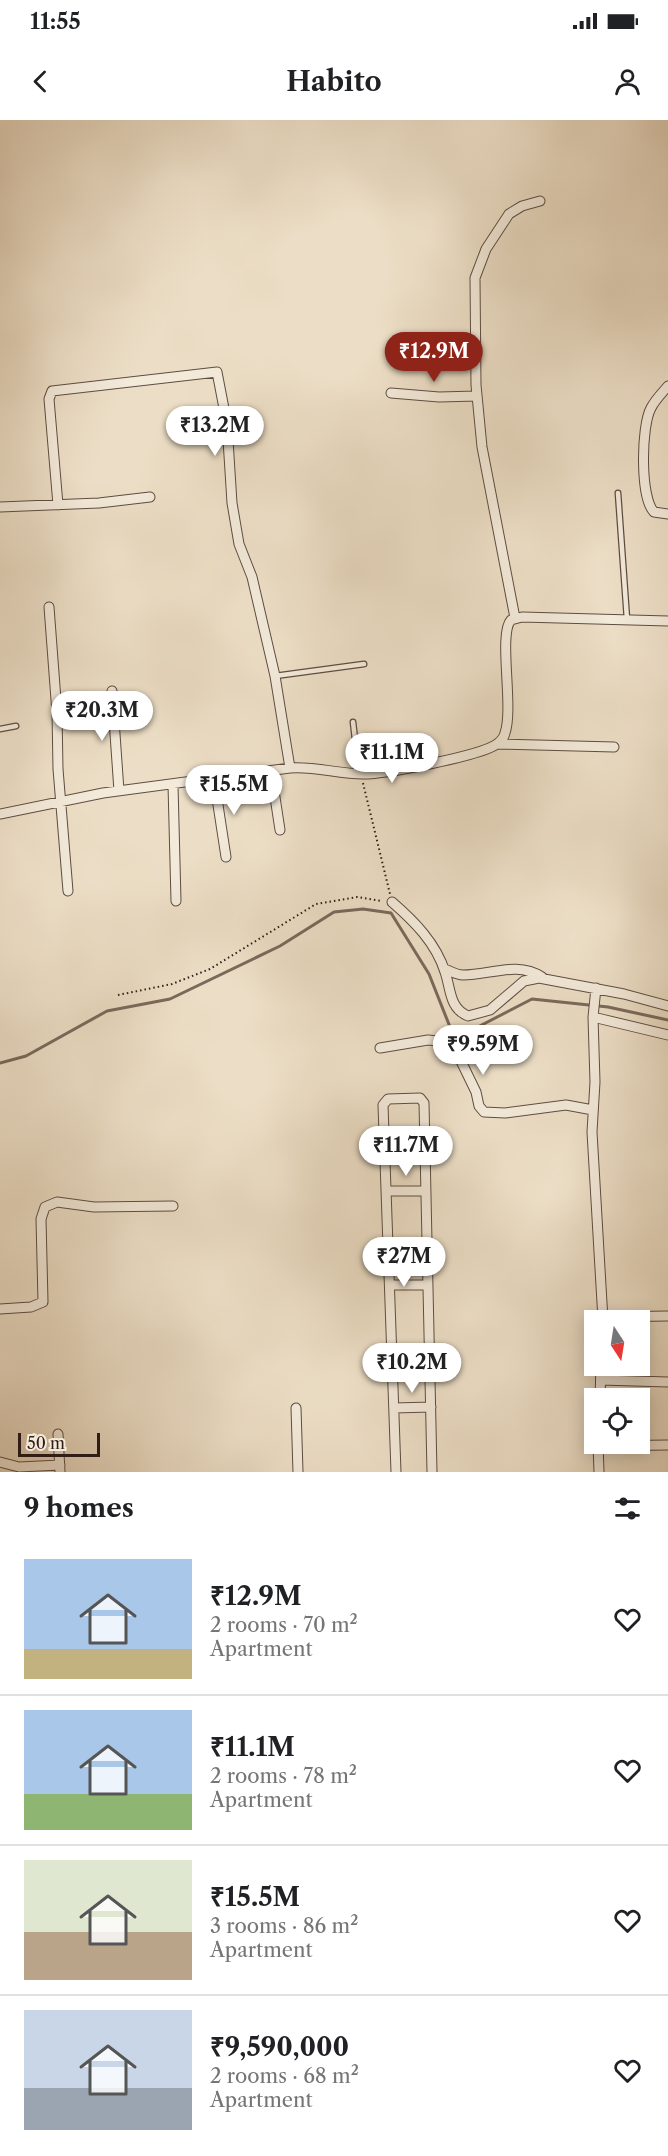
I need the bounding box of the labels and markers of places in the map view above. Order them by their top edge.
pin: ₹12.9M [385,332,483,383]
pin: ₹13.2M [166,406,264,457]
pin: ₹20.3M [53,691,151,742]
pin: ₹11.1M [343,733,441,784]
pin: ₹15.5M [185,765,283,816]
pin: ₹9.59M [434,1025,532,1076]
pin: ₹11.7M [357,1126,455,1177]
pin: ₹27M [368,1237,440,1288]
pin: ₹10.2M [363,1343,461,1394]

